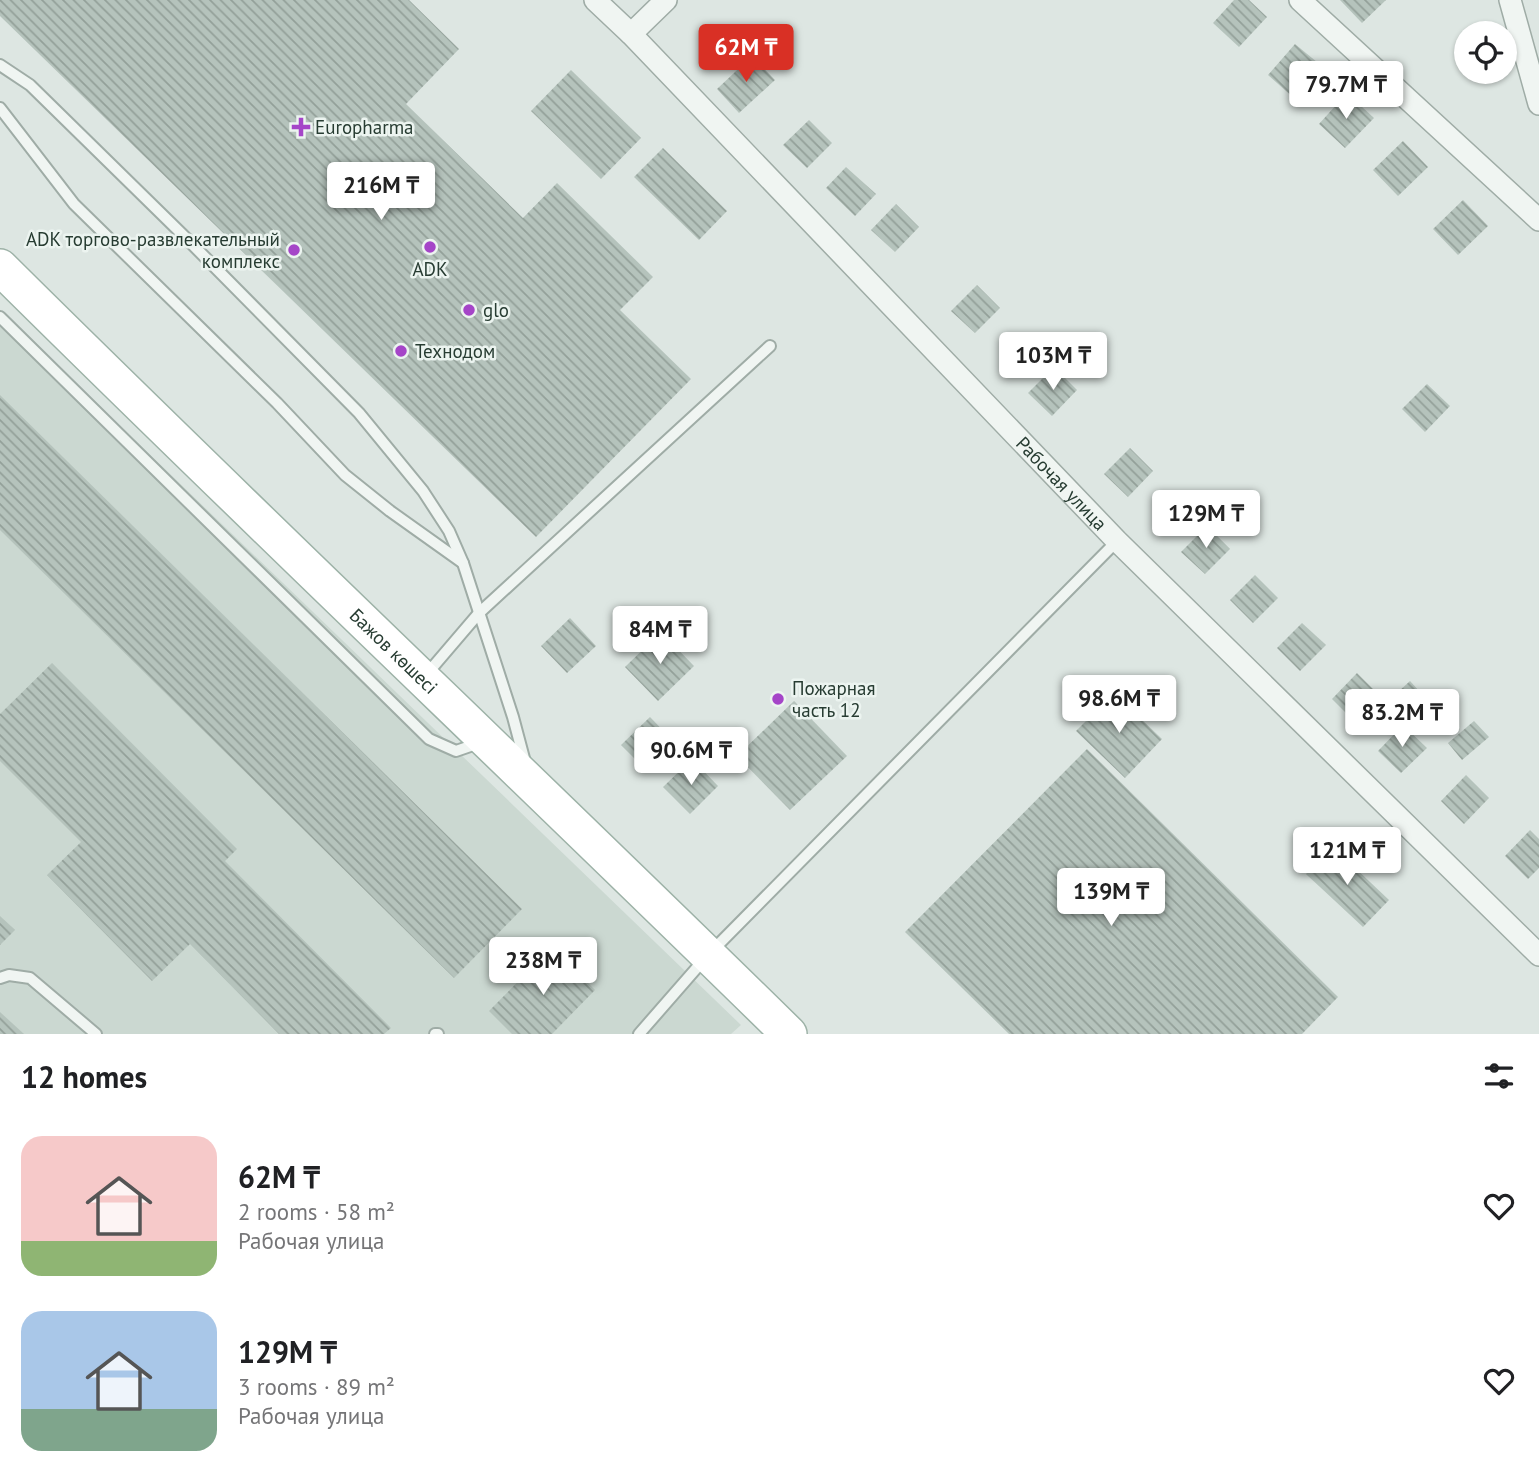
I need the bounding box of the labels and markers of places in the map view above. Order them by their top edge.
pin: 62M ₸ [697,24,795,84]
pin: 79.7M ₸ [1281,61,1411,121]
place label: Europharma [315,115,413,139]
marker: Europharma [293,119,309,135]
pin: 216M ₸ [324,162,438,222]
place label: ADK торгово-развлекательный комплекс [26,227,280,273]
marker: ADK [422,239,438,255]
marker: ADK торгово-развлекательный комплекс [286,242,302,258]
place label: ADK [412,257,448,281]
place label: glo [483,298,509,322]
marker: glo [461,302,477,318]
pin: 103M ₸ [996,332,1110,392]
place label: Технодом [415,339,495,363]
marker: Технодом [393,343,409,359]
pin: 129M ₸ [1149,490,1263,550]
pin: 84M ₸ [611,606,709,666]
place label: Пожарная часть 12 [792,676,876,722]
pin: 98.6M ₸ [1054,676,1184,735]
pin: 83.2M ₸ [1337,690,1467,749]
marker: Пожарная часть 12 [770,691,786,707]
pin: 90.6M ₸ [626,728,756,787]
pin: 121M ₸ [1290,828,1404,887]
pin: 139M ₸ [1054,869,1168,928]
pin: 238M ₸ [486,937,600,997]

